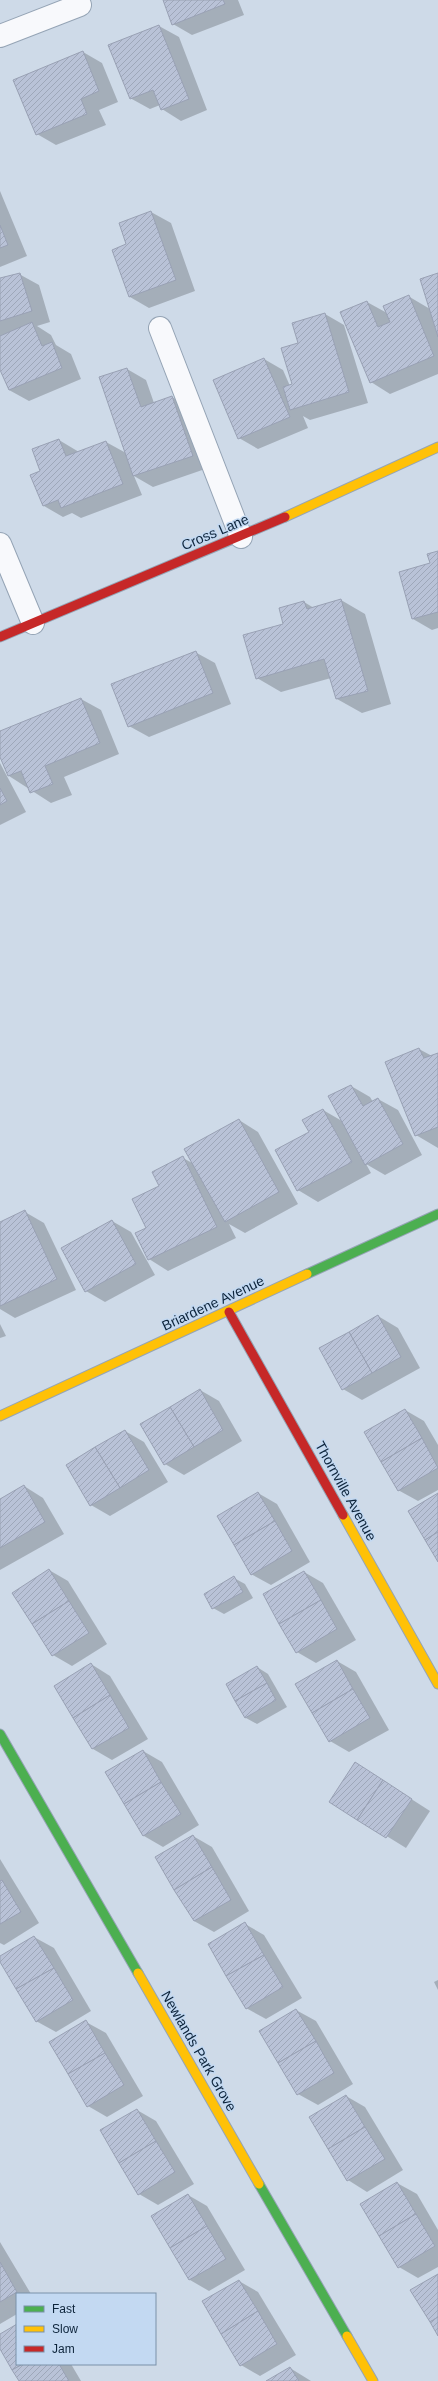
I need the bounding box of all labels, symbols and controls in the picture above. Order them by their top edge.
street label: Cross Lane [179,511,251,553]
street label: Briardene Avenue [159,1272,267,1334]
street label: Thornville Avenue [312,1439,380,1544]
street label: Newlands Park Grove [158,1988,240,2114]
legend [16,2293,156,2365]
text: Fast [52,2302,76,2316]
text: Slow [52,2322,78,2336]
text: Jam [52,2342,75,2356]

